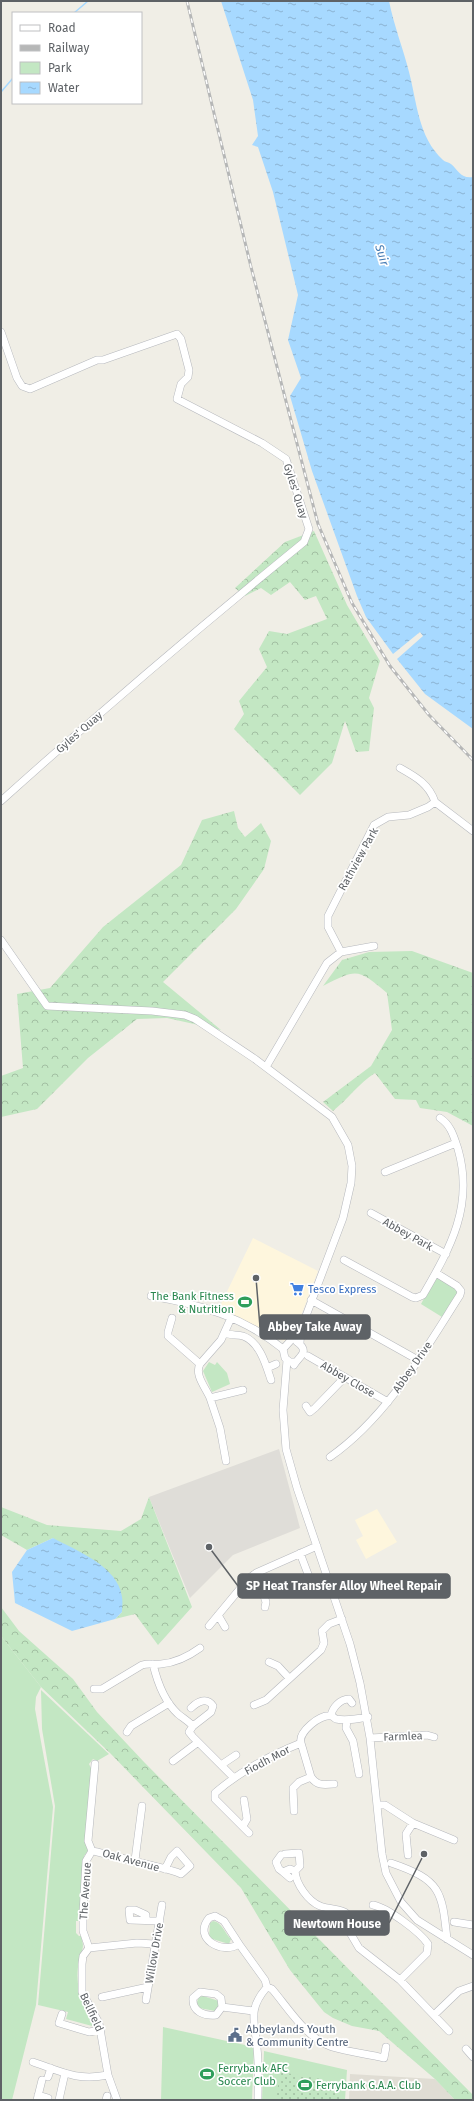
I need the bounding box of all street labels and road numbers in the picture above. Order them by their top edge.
street label: Gyles' Quay [281,462,311,521]
street label: Gyles' Quay [54,708,106,756]
street label: Rathview Park [336,825,381,893]
street label: Abbey Park [380,1215,435,1254]
street label: Abbey Drive [390,1339,435,1395]
street label: Abbey Close [318,1359,377,1400]
street label: Farmlea [383,1729,423,1744]
street label: Fiodh Mor [242,1743,293,1778]
street label: Oak Avenue [101,1847,161,1874]
street label: The Avenue [77,1862,94,1920]
street label: Willow Drive [143,1922,166,1985]
street label: Bellfield [77,1991,106,2034]

